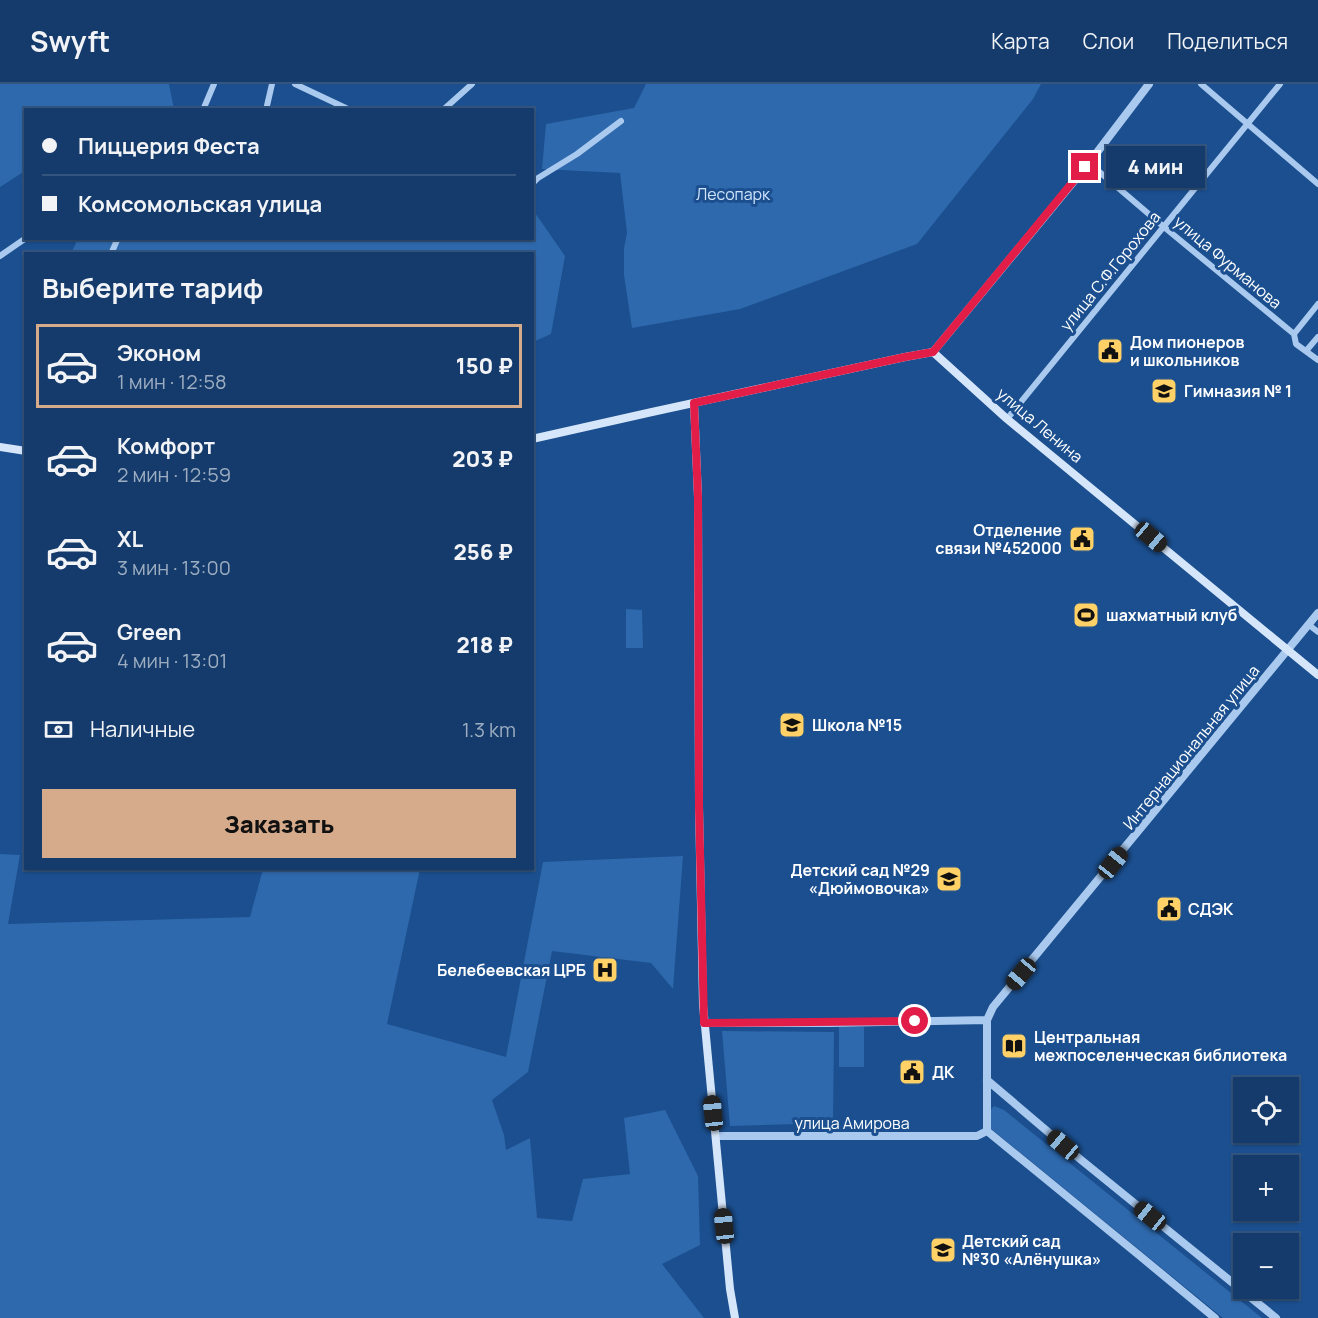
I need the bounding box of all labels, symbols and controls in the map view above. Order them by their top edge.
text: Swyft [30,22,110,60]
text: Карта [991,27,1050,55]
text: Слои [1083,27,1134,55]
text: Поделиться [1167,27,1288,55]
text: Пиццерия Феста [78,131,260,161]
callout: 4 мин [1106,146,1205,188]
route end [1071,153,1098,180]
text: 4 мин [1127,153,1184,180]
park label: Лесопарк [696,183,771,205]
text: Комсомольская улица [78,189,322,219]
street label: улица С.Ф.Горохова [1055,206,1165,336]
street label: улица Фурманова [1170,211,1286,313]
text: Выберите тариф [42,269,263,306]
place label: Дом пионеров и школьников [1130,331,1244,371]
public building icon: Дом пионеров и школьников [1095,336,1125,366]
text: Эконом [117,338,201,368]
icon: car [45,339,99,393]
text: 150 ₽ [456,351,513,381]
text: 1 мин · 12:58 [117,368,227,395]
school or university icon: Гимназия № 1 [1149,376,1179,406]
place label: Гимназия № 1 [1184,380,1292,402]
street label: улица Ленина [992,383,1088,467]
text: Комфорт [117,431,215,461]
icon: car [45,432,99,486]
text: 203 ₽ [452,444,513,474]
text: 2 мин · 12:59 [117,461,231,488]
place label: Отделение связи №452000 [935,519,1062,559]
car [1131,519,1171,555]
text: XL [117,524,143,554]
public building icon: Отделение связи №452000 [1067,524,1097,554]
icon: car [45,525,99,579]
text: 256 ₽ [453,537,513,567]
text: 3 мин · 13:00 [117,554,231,581]
sports icon: шахматный клуб [1071,600,1101,630]
place label: шахматный клуб [1106,604,1237,626]
text: Green [117,617,182,647]
icon: car [45,618,99,672]
text: 218 ₽ [456,630,513,660]
text: 4 мин · 13:01 [117,647,227,674]
street label: Интернациональная улица [1118,660,1264,834]
school or university icon: Школа №15 [777,710,807,740]
icon: cash [42,713,75,746]
text: Наличные [90,714,195,744]
place label: Школа №15 [812,714,902,736]
text: 1.3 km [462,716,516,743]
button: Заказать [42,789,516,858]
car [1095,843,1131,883]
place label: Детский сад №29 «Дюймовочка» [791,859,930,899]
school or university icon: Детский сад №29 «Дюймовочка» [934,864,964,894]
public building icon: СДЭК [1154,894,1184,924]
place label: СДЭК [1188,898,1234,920]
car [1003,954,1039,994]
hospital icon: Белебеевская ЦРБ [590,955,620,985]
place label: Белебеевская ЦРБ [437,959,586,981]
route start [901,1007,928,1034]
place label: Центральная межпоселенческая библиотека [1034,1026,1287,1066]
library icon: Центральная межпоселенческая библиотека [999,1031,1029,1061]
public building icon: ДК [897,1057,927,1087]
place label: ДК [932,1061,955,1083]
map controls [1233,1077,1299,1299]
button: locate [1233,1077,1299,1143]
car [702,1094,724,1132]
street label: улица Амирова [794,1112,910,1134]
car [1043,1127,1083,1163]
button: + [1233,1155,1299,1221]
car [1130,1198,1170,1234]
car [713,1207,735,1245]
place label: Детский сад №30 «Алёнушка» [962,1230,1101,1270]
button: − [1233,1233,1299,1299]
school or university icon: Детский сад №30 «Алёнушка» [928,1235,958,1265]

